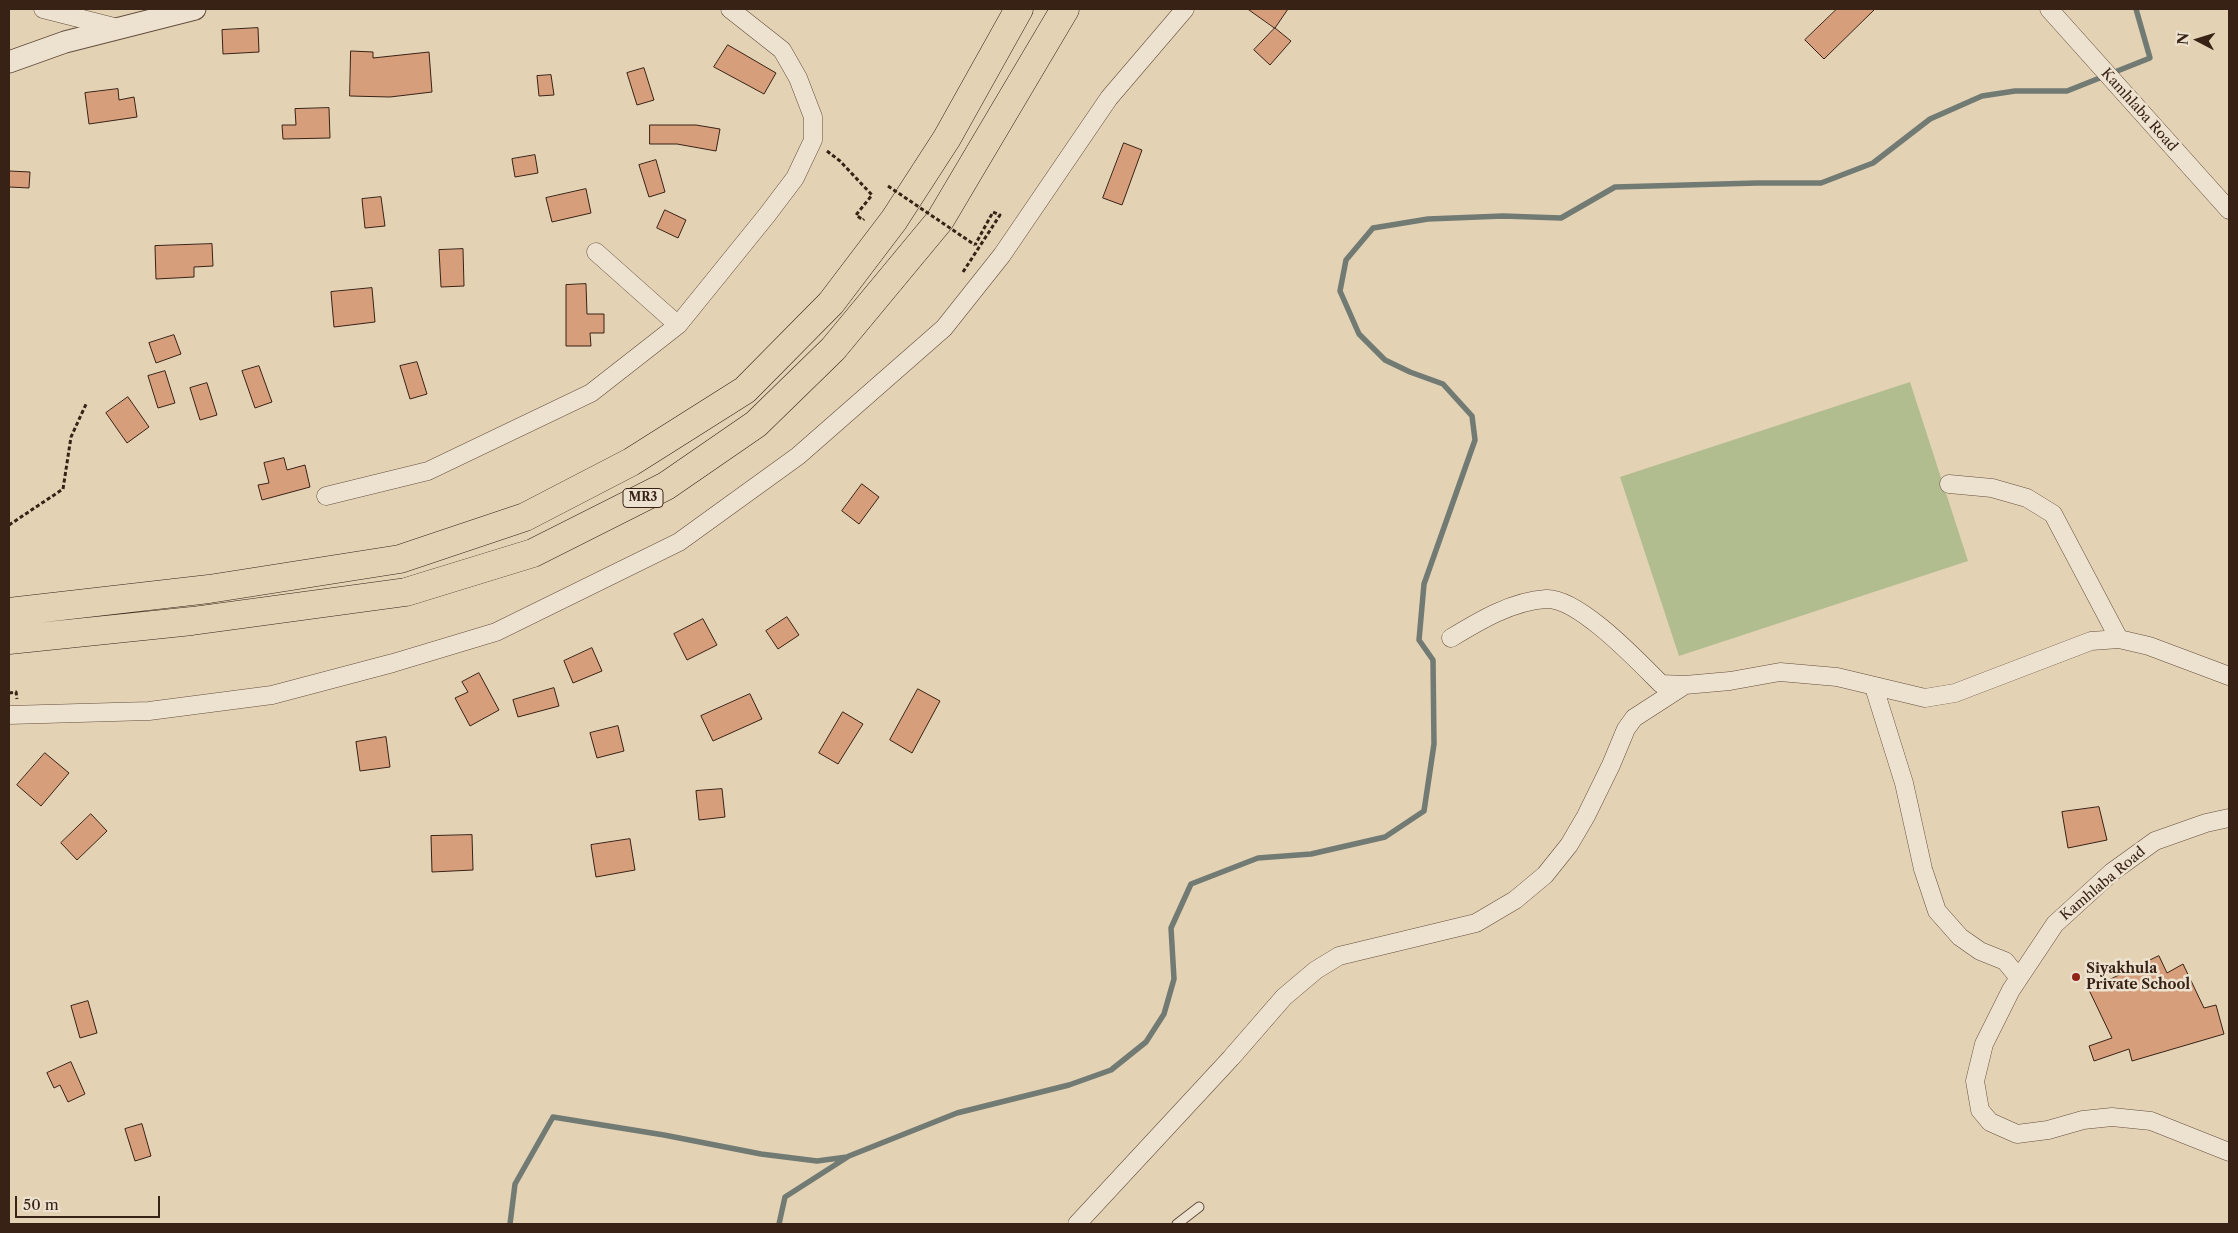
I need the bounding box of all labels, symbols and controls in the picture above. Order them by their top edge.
north arrow [2173,15,2223,65]
text: N [2174,32,2193,46]
street label: Kamhlaba Road [2097,65,2181,155]
road number: MR3 [623,488,663,508]
street label: Kamhlaba Road [2057,844,2149,924]
place label: Siyakhula Private School [2086,961,2190,994]
marker: Siyakhula Private School [2070,971,2082,983]
scale bar [18,1186,162,1218]
text: 50 m [23,1195,59,1214]

